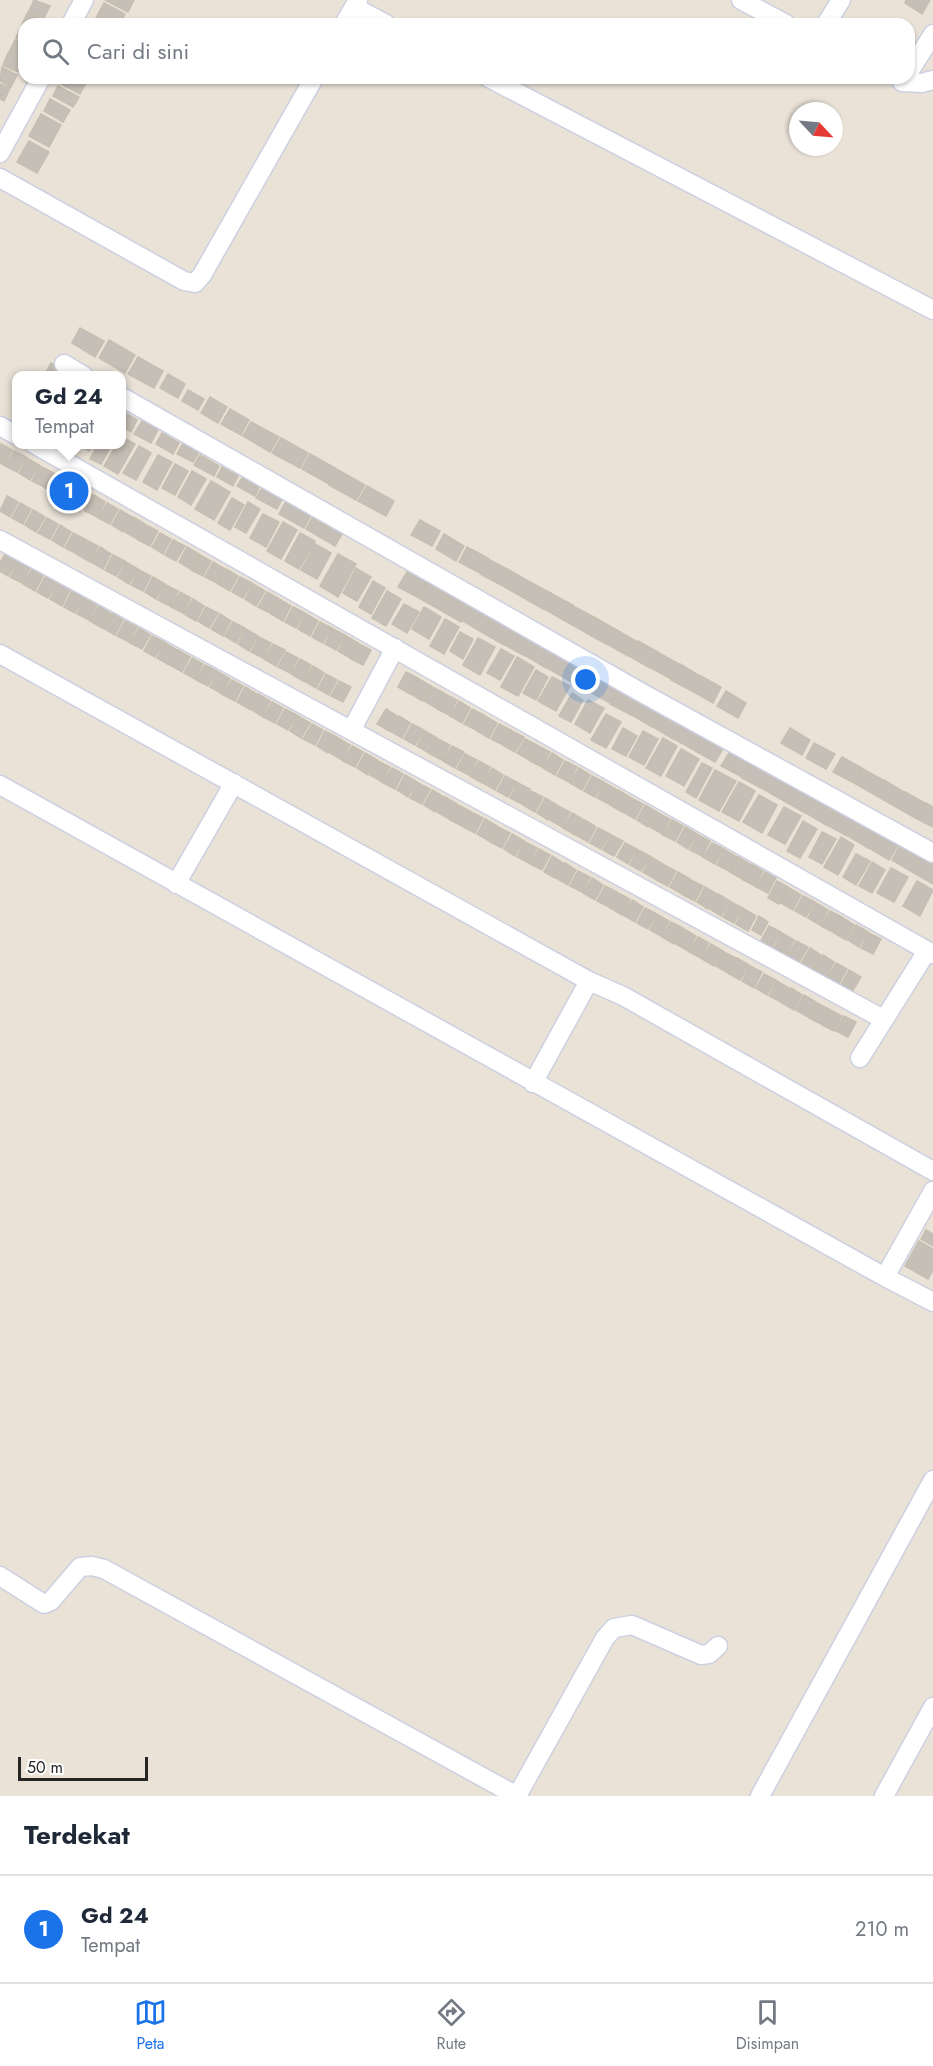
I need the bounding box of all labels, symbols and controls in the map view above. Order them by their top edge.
search box [18,18,915,84]
icon: search [39,35,72,68]
text: Cari di sini [87,35,189,67]
north arrow [789,102,843,156]
popup [12,371,126,449]
text: Gd 24 [35,380,103,412]
text: Tempat [35,412,94,441]
pin: 1 [50,468,88,514]
your location [571,665,600,694]
scale bar [18,1754,148,1782]
text: 50 m [27,1756,63,1779]
text: Terdekat [24,1816,130,1854]
text: Gd 24 [81,1899,149,1931]
text: 1 [38,1915,49,1944]
text: 210 m [855,1915,909,1944]
text: Tempat [81,1931,140,1960]
tab: Peta [134,1996,167,2055]
tab: Rute [435,1996,468,2055]
tab: Disimpan [736,1996,799,2055]

